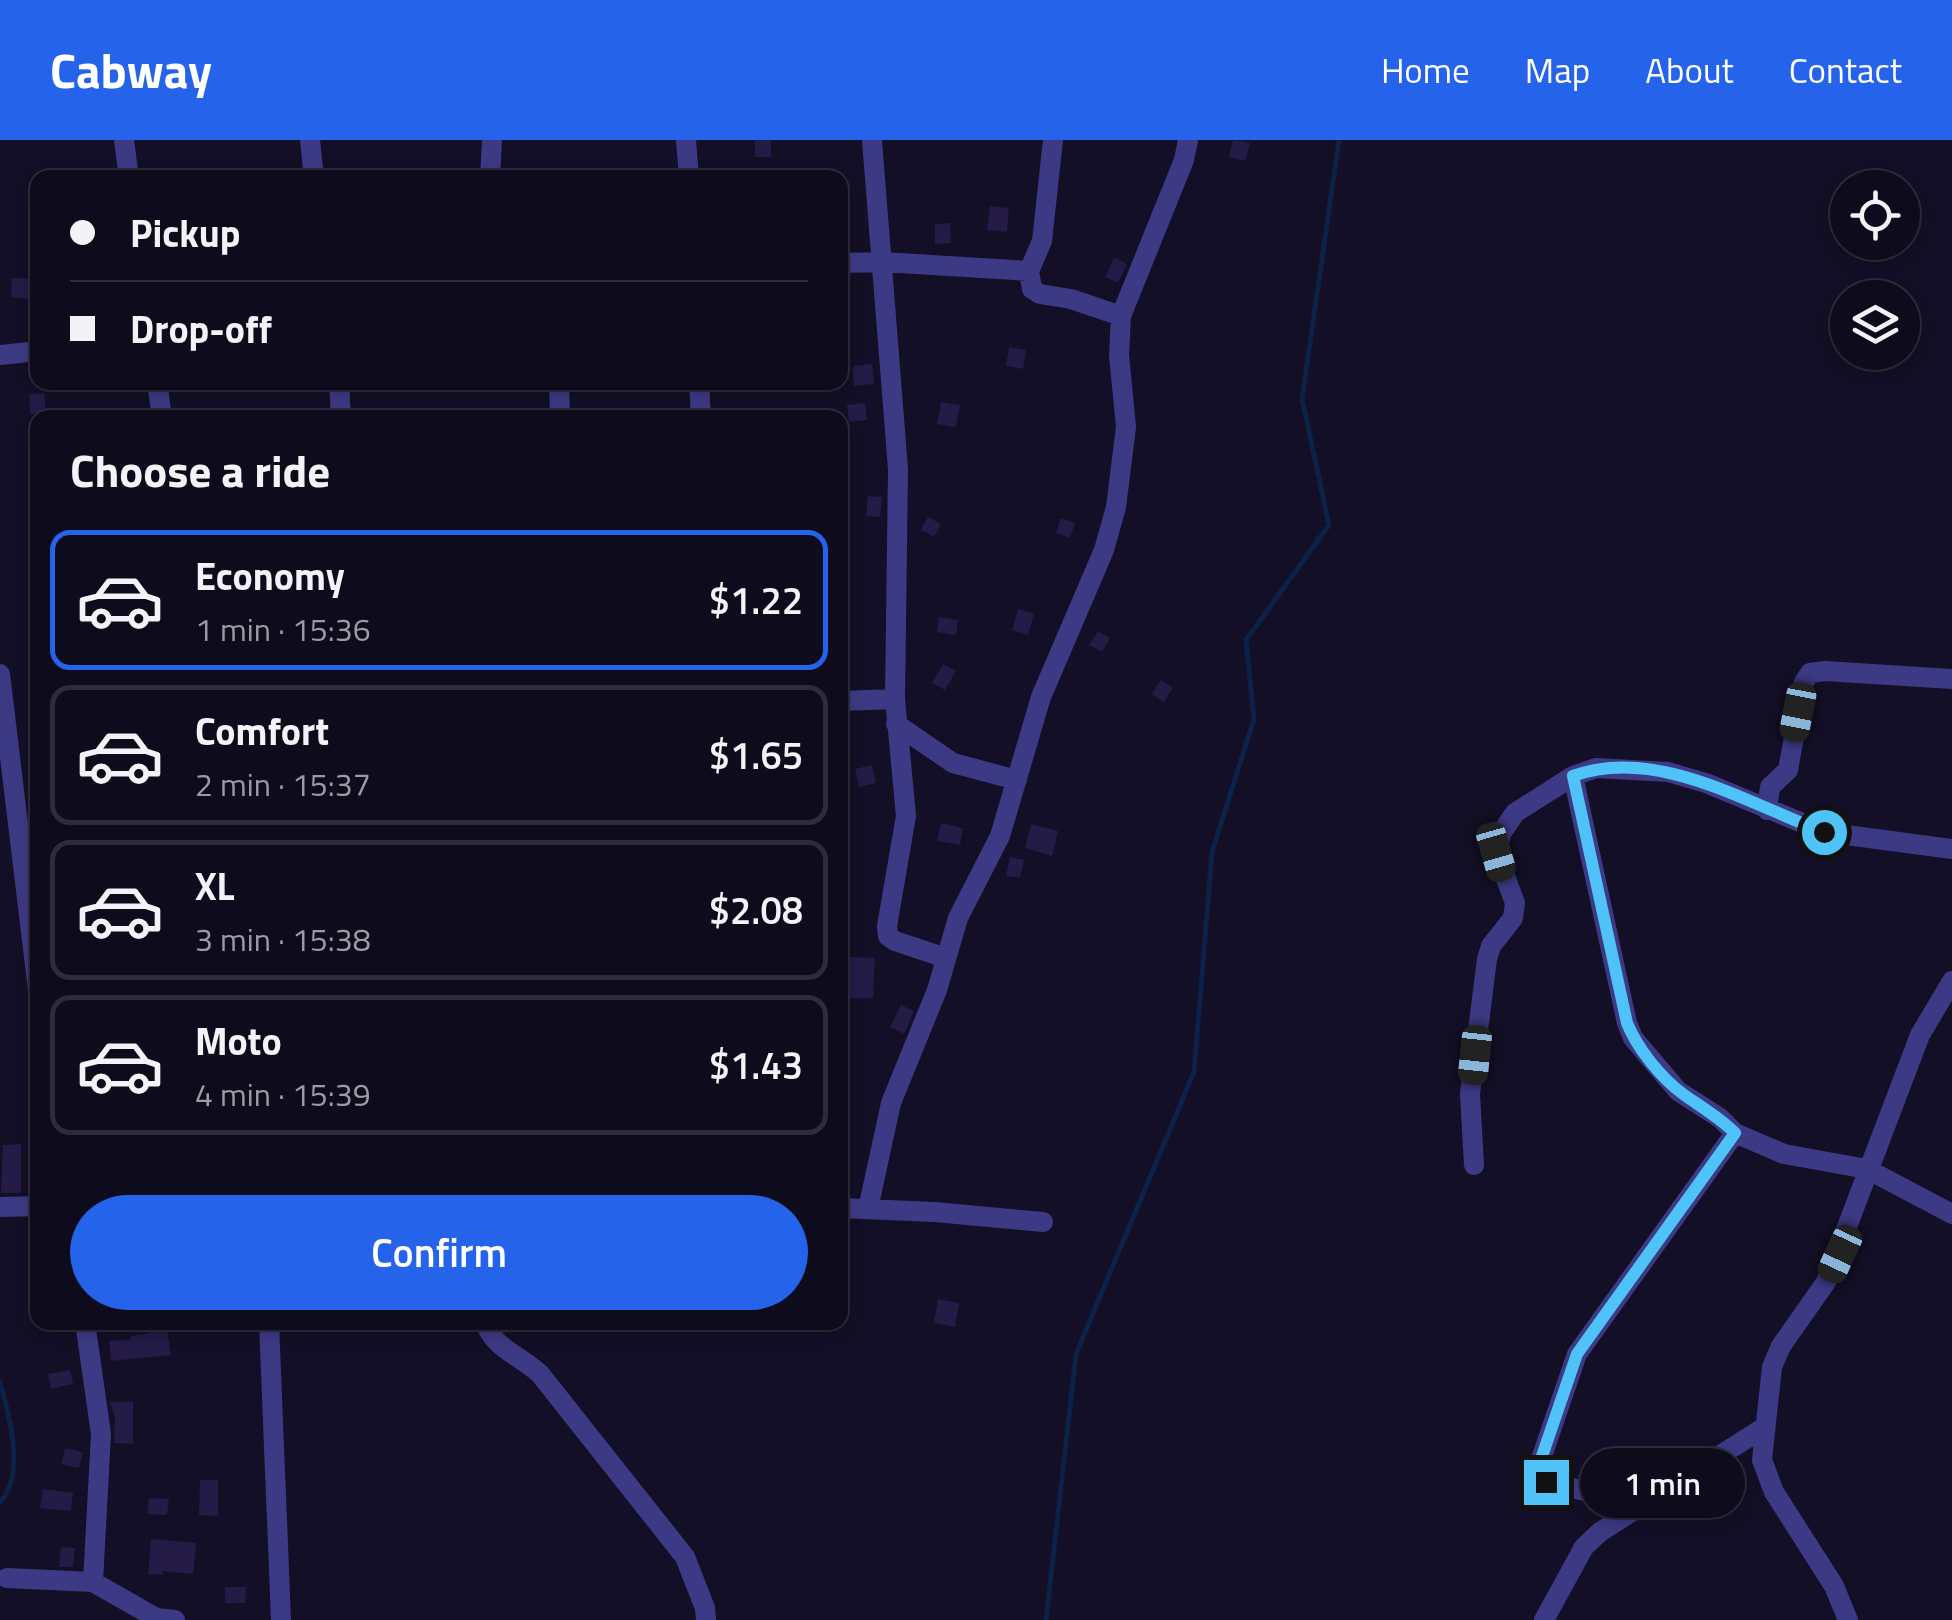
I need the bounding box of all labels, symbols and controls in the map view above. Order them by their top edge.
text: Cabway [50,34,212,107]
text: Home [1381,43,1470,97]
text: Map [1525,43,1590,97]
text: About [1645,43,1734,97]
text: Contact [1789,43,1902,97]
map controls [1830,170,1920,370]
button: locate [1830,170,1920,260]
text: Pickup [130,204,240,262]
button: layers [1830,280,1920,370]
text: Drop-off [130,300,272,358]
text: Choose a ride [70,436,330,504]
text: Economy [195,547,345,605]
icon: car [75,555,165,645]
text: $1.22 [709,571,803,629]
text: 1 min · 15:36 [195,605,371,653]
car [1778,680,1818,744]
text: Comfort [195,702,329,760]
icon: car [75,710,165,800]
text: $1.65 [709,726,803,784]
text: 2 min · 15:37 [195,760,371,808]
route start [1802,810,1847,855]
car [1473,819,1519,885]
text: XL [195,857,235,915]
icon: car [75,865,165,955]
text: $2.08 [709,881,803,939]
text: 3 min · 15:38 [195,915,371,963]
text: Moto [195,1012,282,1070]
icon: car [75,1020,165,1110]
car [1457,1024,1493,1086]
text: $1.43 [709,1036,803,1094]
text: 4 min · 15:39 [195,1070,371,1118]
button: Confirm [70,1195,808,1310]
car [1814,1220,1866,1288]
callout: 1 min [1581,1447,1746,1517]
text: 1 min [1624,1459,1701,1507]
route end [1524,1460,1569,1505]

